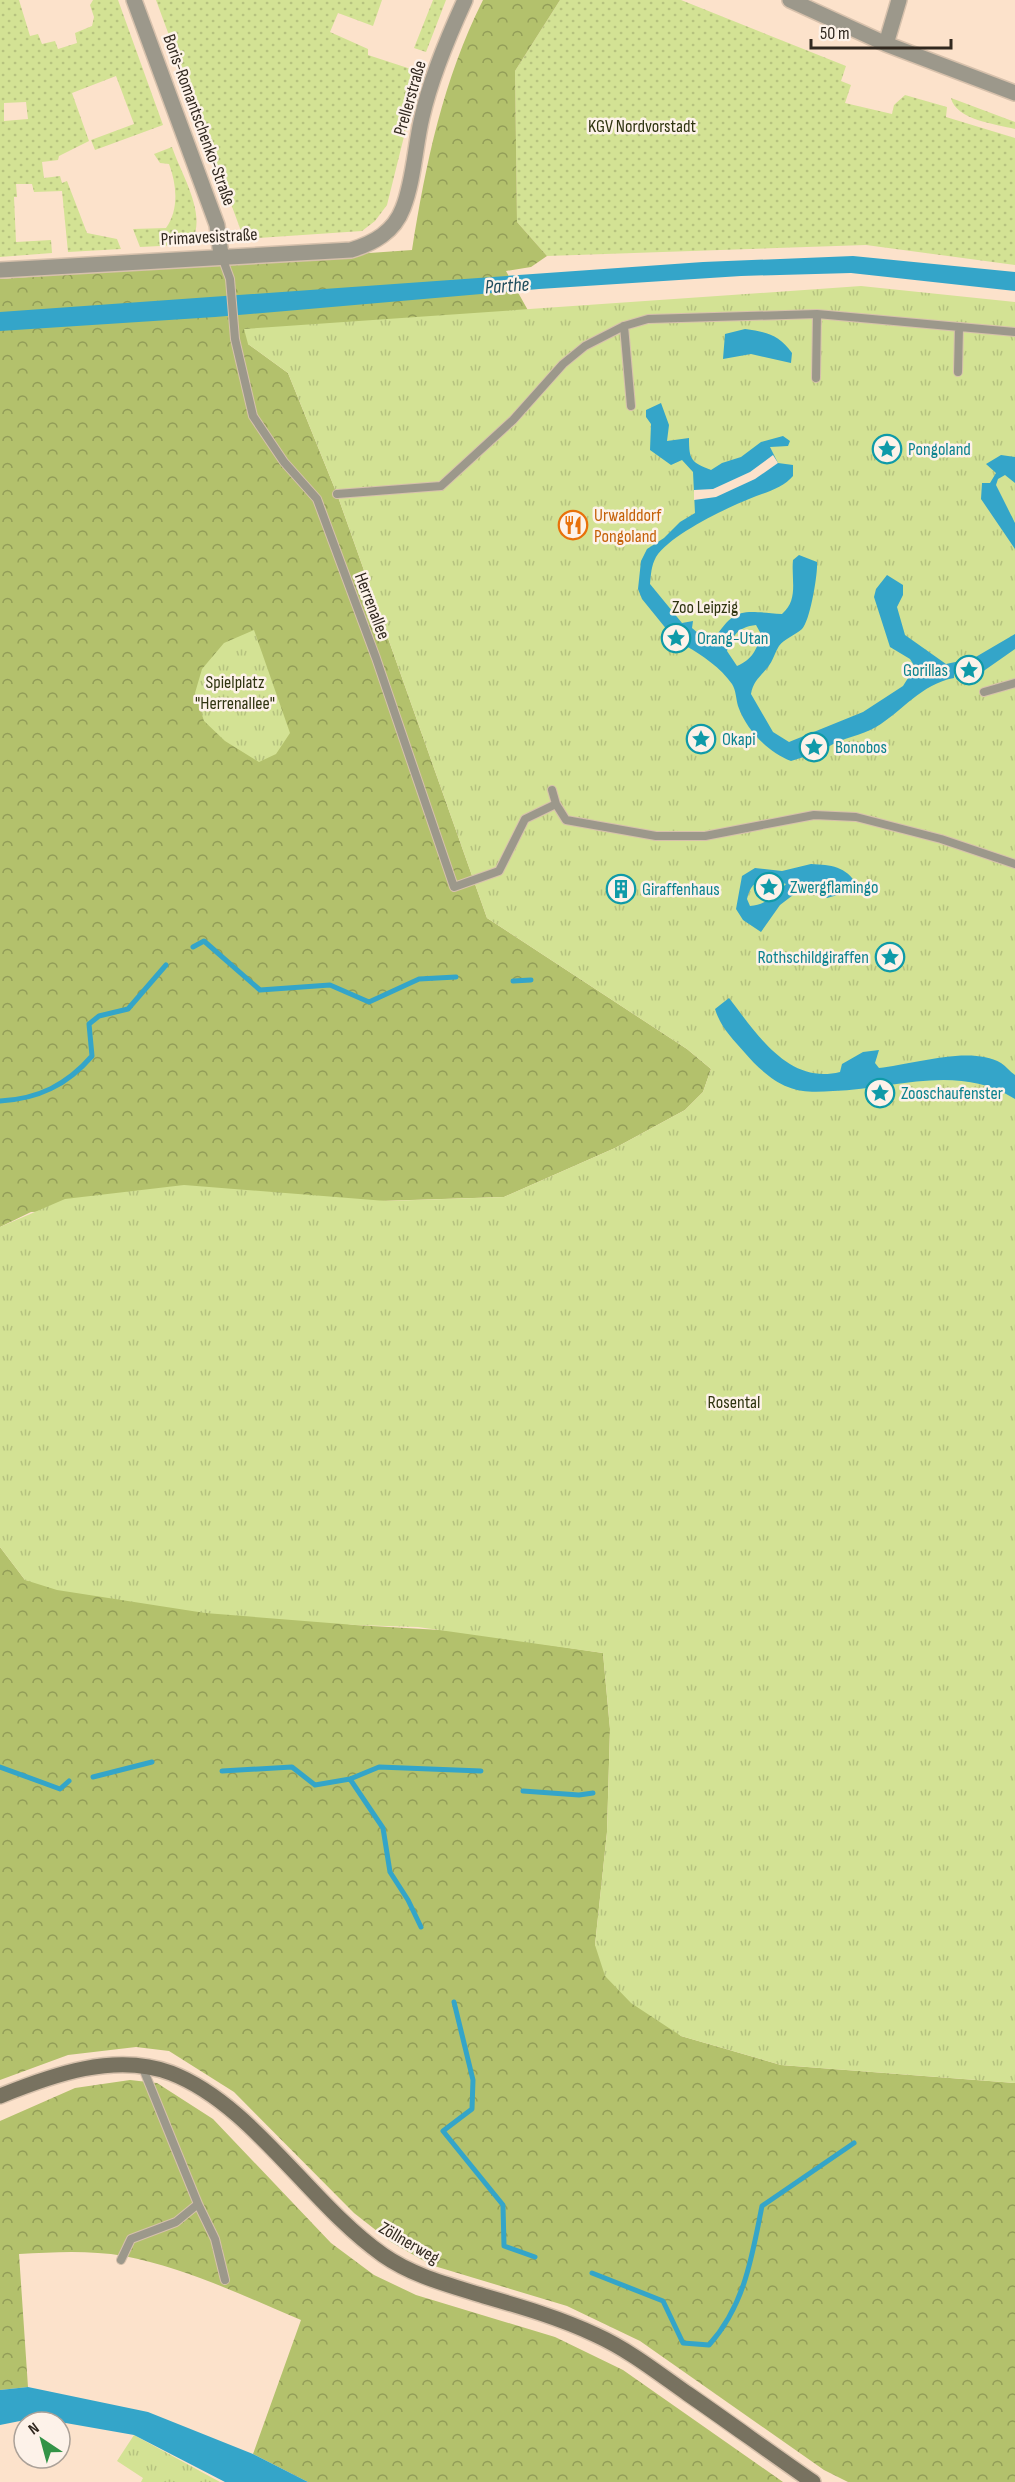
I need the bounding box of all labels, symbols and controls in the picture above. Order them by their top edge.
scale bar [811,12,950,50]
text: 50 m [820,23,850,44]
street label: Boris-Romantschenko-Straße [158,31,240,209]
street label: Prellerstraße [389,58,431,138]
park label: KGV Nordvorstadt [588,116,696,137]
street label: Primavesistraße [160,224,258,250]
water label: Parthe [484,272,530,300]
place icon: Pongoland [871,433,903,465]
place label: Pongoland [908,439,971,460]
place label: Urwalddorf Pongoland [594,505,662,547]
restaurant icon: Urwalddorf Pongoland [557,509,589,541]
street label: Herrenallee [350,570,394,642]
park label: Zoo Leipzig [672,597,738,618]
place icon: Orang-Utan [660,622,692,654]
place label: Orang-Utan [697,628,769,649]
place icon: Gorillas [953,654,985,686]
place label: Gorillas [903,660,948,681]
park label: Spielplatz "Herrenallee" [195,672,275,714]
place icon: Okapi [685,723,717,755]
place label: Okapi [722,729,755,750]
place icon: Bonobos [798,731,830,763]
place label: Bonobos [835,737,887,758]
place icon: Zwergflamingo [753,871,785,903]
building icon: Giraffenhaus [605,873,637,905]
place label: Zwergflamingo [790,877,878,898]
place label: Giraffenhaus [642,879,720,900]
place icon: Rothschildgiraffen [874,941,906,973]
place label: Rothschildgiraffen [757,947,869,968]
place icon: Zooschaufenster [864,1077,896,1109]
place label: Zooschaufenster [901,1083,1003,1104]
park label: Rosental [708,1392,760,1413]
street label: Zöllnerweg [375,2217,443,2269]
north arrow [12,2410,72,2470]
text: N [25,2419,43,2439]

